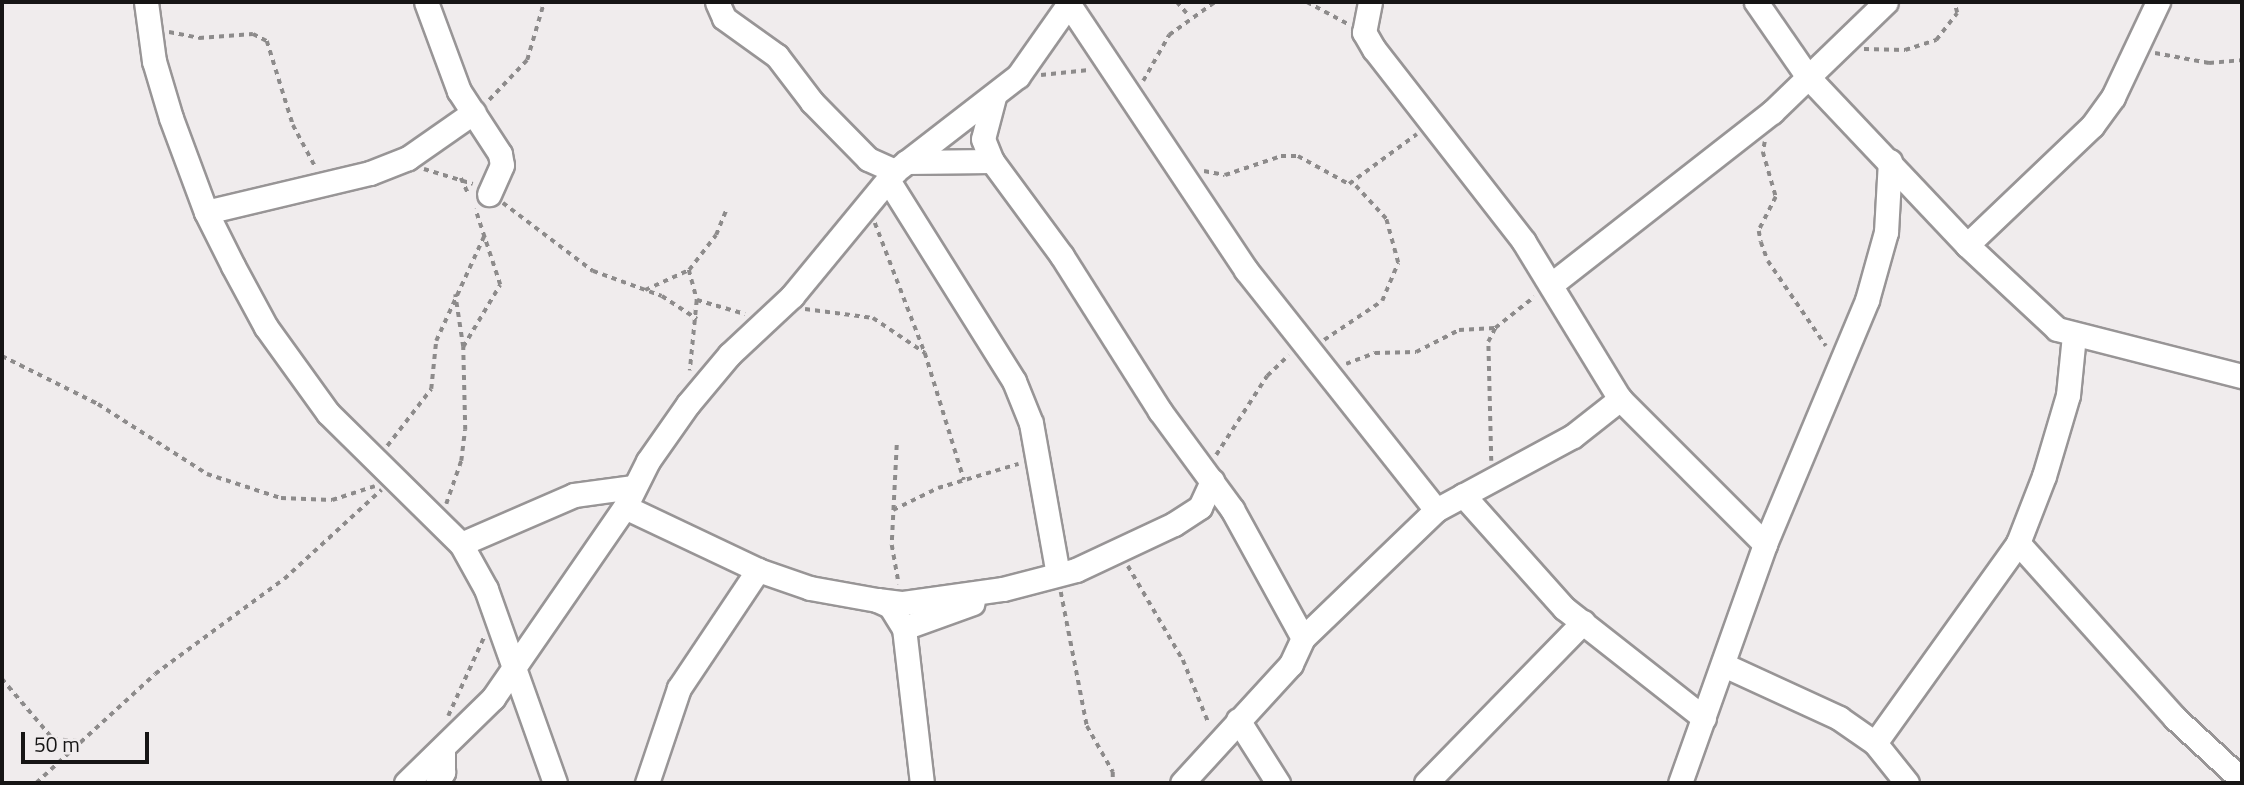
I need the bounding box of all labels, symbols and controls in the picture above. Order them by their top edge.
scale bar [24,718,152,762]
text: 50 m [34,728,80,760]

